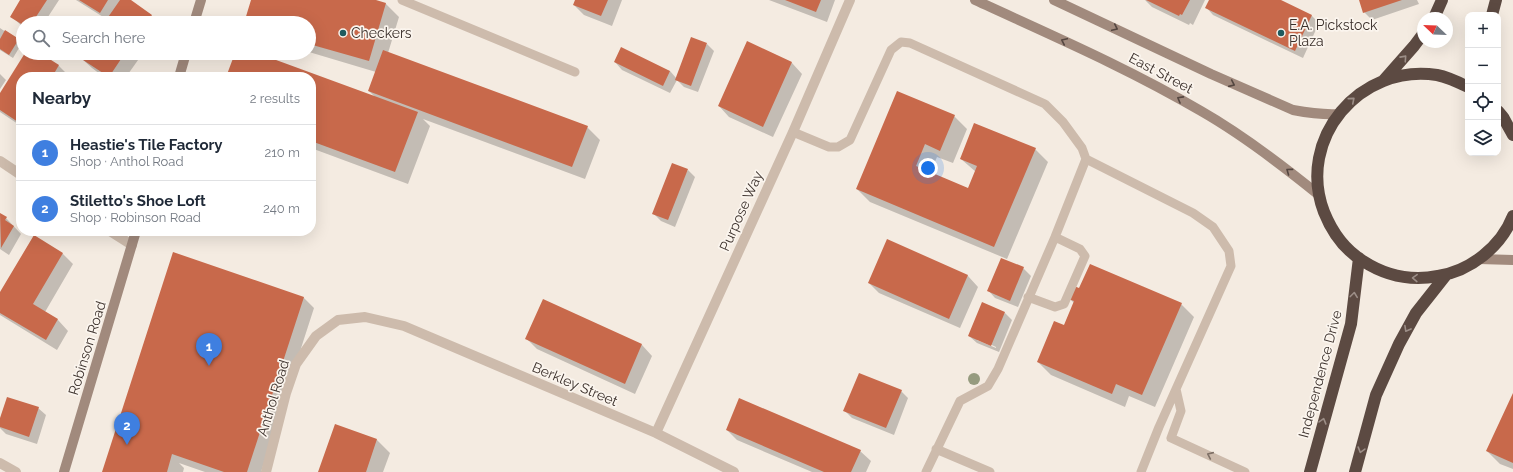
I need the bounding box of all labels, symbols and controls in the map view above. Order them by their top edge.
north arrow [1417,12,1453,48]
map controls [1465,12,1501,156]
button: + [1465,12,1501,48]
search box [16,16,316,60]
place label: E.A. Pickstock Plaza [1289,17,1378,49]
one-way arrow [1111,24,1118,32]
place label: Checkers [351,25,412,41]
icon: search [30,27,52,49]
marker: Checkers [338,28,348,38]
marker: E.A. Pickstock Plaza [1276,28,1286,38]
text: Search here [62,29,145,47]
one-way arrow [1061,38,1069,46]
button: − [1465,48,1501,84]
street label: East Street [1126,50,1196,97]
one-way arrow [1400,55,1407,62]
one-way arrow [1228,79,1236,87]
button: locate [1465,84,1501,120]
text: Nearby [32,88,91,108]
text: 2 results [250,91,300,106]
one-way arrow [1177,97,1185,104]
one-way arrow [1348,97,1355,104]
button: layers [1465,120,1501,156]
text: Heastie's Tile Factory [70,136,223,154]
text: 1 [42,145,48,160]
text: 210 m [264,145,300,160]
text: Shop · Anthol Road [70,154,184,169]
your location [918,158,938,178]
street label: Purpose Way [716,168,766,253]
one-way arrow [1286,169,1293,176]
text: Stiletto's Shoe Loft [70,192,206,210]
text: 2 [41,201,49,216]
text: 240 m [263,201,300,216]
text: Shop · Robinson Road [70,210,201,225]
one-way arrow [1412,273,1418,282]
one-way arrow [1349,292,1358,298]
street label: Robinson Road [65,299,109,397]
street label: Independence Drive [1295,308,1345,440]
one-way arrow [1405,325,1412,332]
pin: 1 [196,333,222,366]
street label: Anthol Road [254,358,292,438]
street label: Berkley Street [530,359,620,409]
pin: 2 [114,412,140,445]
one-way arrow [1318,417,1327,424]
one-way arrow [1357,446,1366,453]
one-way arrow [1207,452,1214,460]

